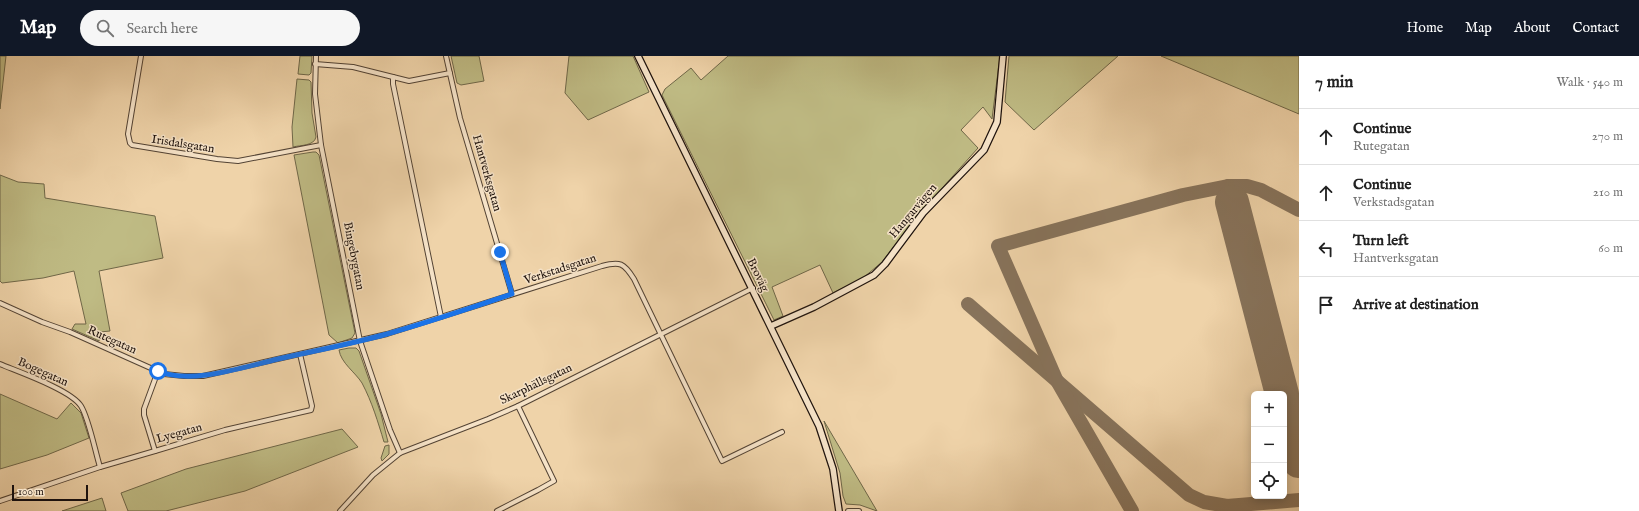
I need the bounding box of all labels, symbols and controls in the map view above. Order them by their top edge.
search box [80,10,360,46]
text: Map [20,16,56,40]
icon: search [94,17,116,39]
text: Search here [126,19,198,38]
text: Home [1407,19,1443,37]
text: Map [1465,19,1492,37]
text: About [1514,19,1550,37]
text: Contact [1572,19,1619,37]
text: 7 min [1315,72,1353,93]
text: Walk · 540 m [1556,74,1623,91]
text: Continue [1353,119,1411,138]
icon: ahead [1315,126,1337,148]
text: 270 m [1592,128,1623,145]
street label: Irisdalsgatan [150,132,216,156]
street label: Hantverksgatan [469,133,505,214]
text: Rutegatan [1353,138,1410,155]
text: Continue [1353,175,1411,194]
street label: Hangarvägen [886,180,941,241]
icon: ahead [1315,182,1337,204]
text: 210 m [1593,184,1623,201]
text: Verkstadsgatan [1353,194,1434,211]
street label: Bingebygatan [340,221,368,292]
text: Turn left [1353,231,1409,250]
icon: left [1315,238,1337,260]
text: 60 m [1598,240,1623,257]
route end [491,243,509,261]
street label: Verkstadsgatan [521,250,599,288]
text: Hantverksgatan [1353,250,1439,267]
street label: Broväg [743,256,773,295]
icon: arrive [1315,294,1337,316]
text: Arrive at destination [1353,295,1479,314]
street label: Rutegatan [85,323,140,358]
street label: Bogegatan [15,354,71,390]
street label: Skarphällsgatan [497,360,575,409]
route start [149,362,167,380]
map controls [1251,391,1287,499]
button: + [1251,391,1287,427]
street label: Lyegatan [154,419,204,447]
button: − [1251,427,1287,463]
button: locate [1251,463,1287,499]
scale bar [12,483,88,502]
text: 100 m [18,485,44,499]

